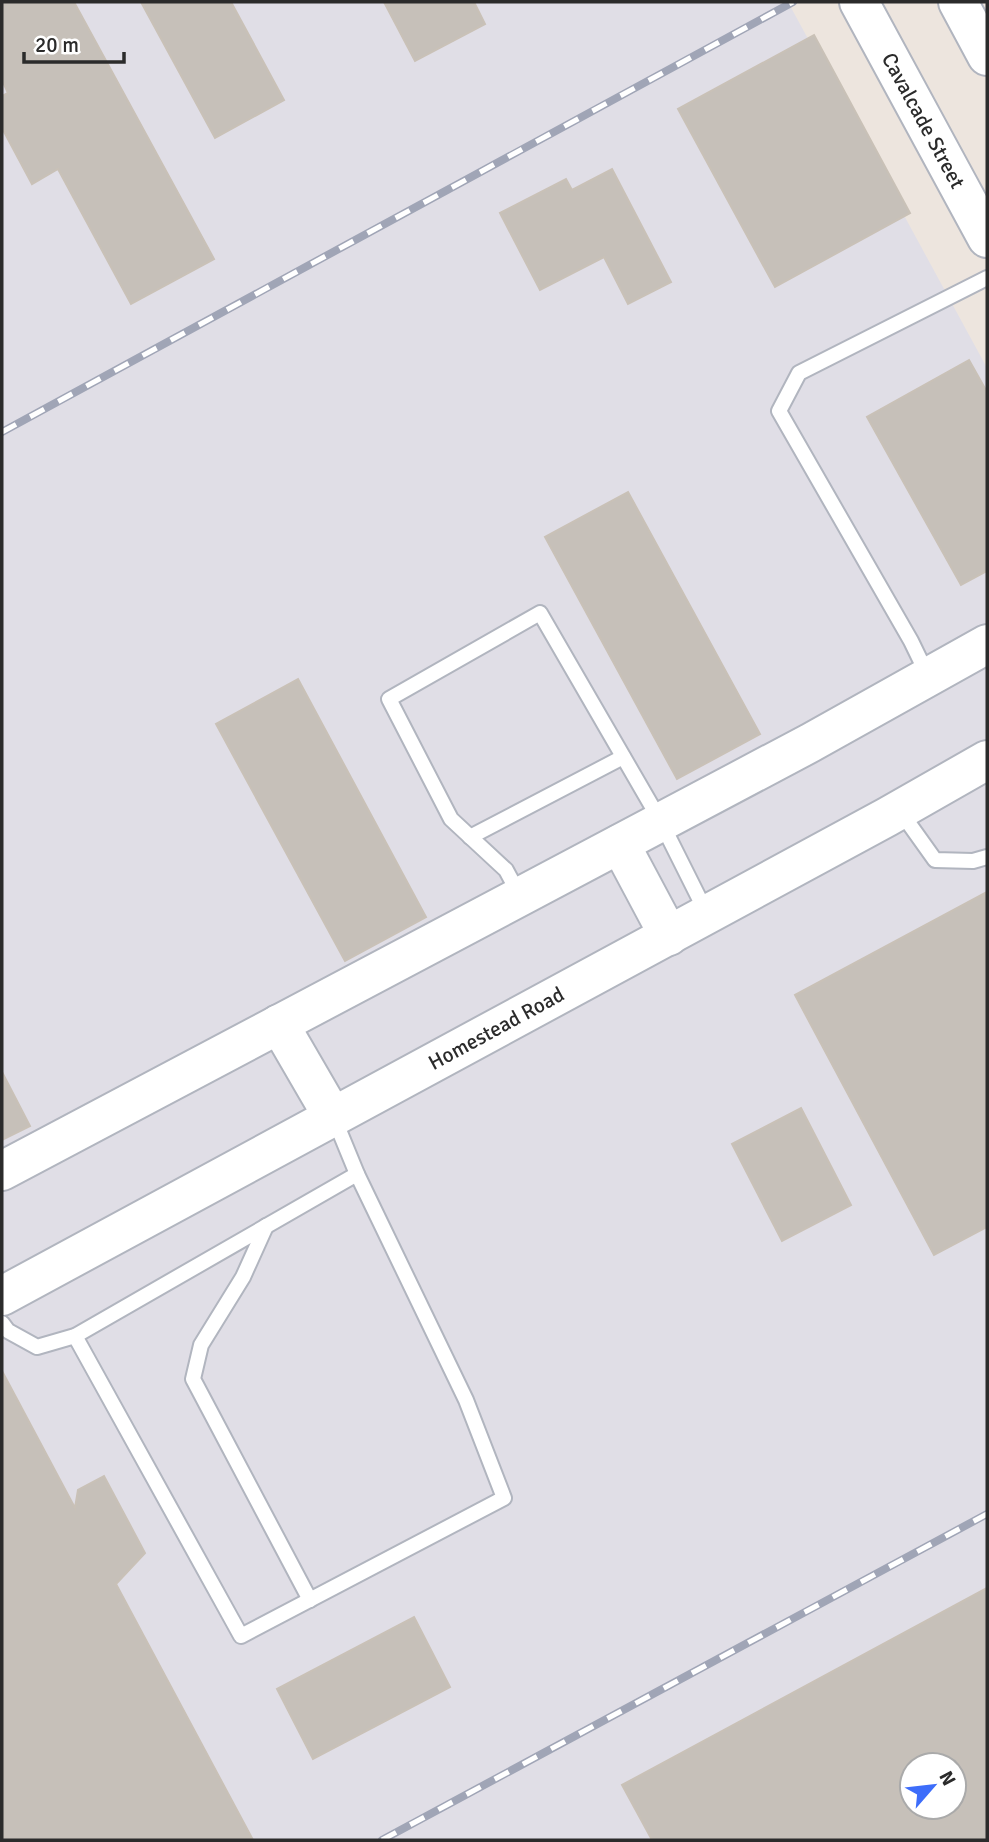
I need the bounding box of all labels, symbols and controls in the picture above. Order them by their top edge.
scale bar [24,21,124,65]
text: 20 m [35,32,79,58]
street label: Cavalcade Street [876,48,971,193]
street label: Homestead Road [424,981,569,1076]
north arrow [898,1751,968,1821]
text: N [933,1767,961,1790]

